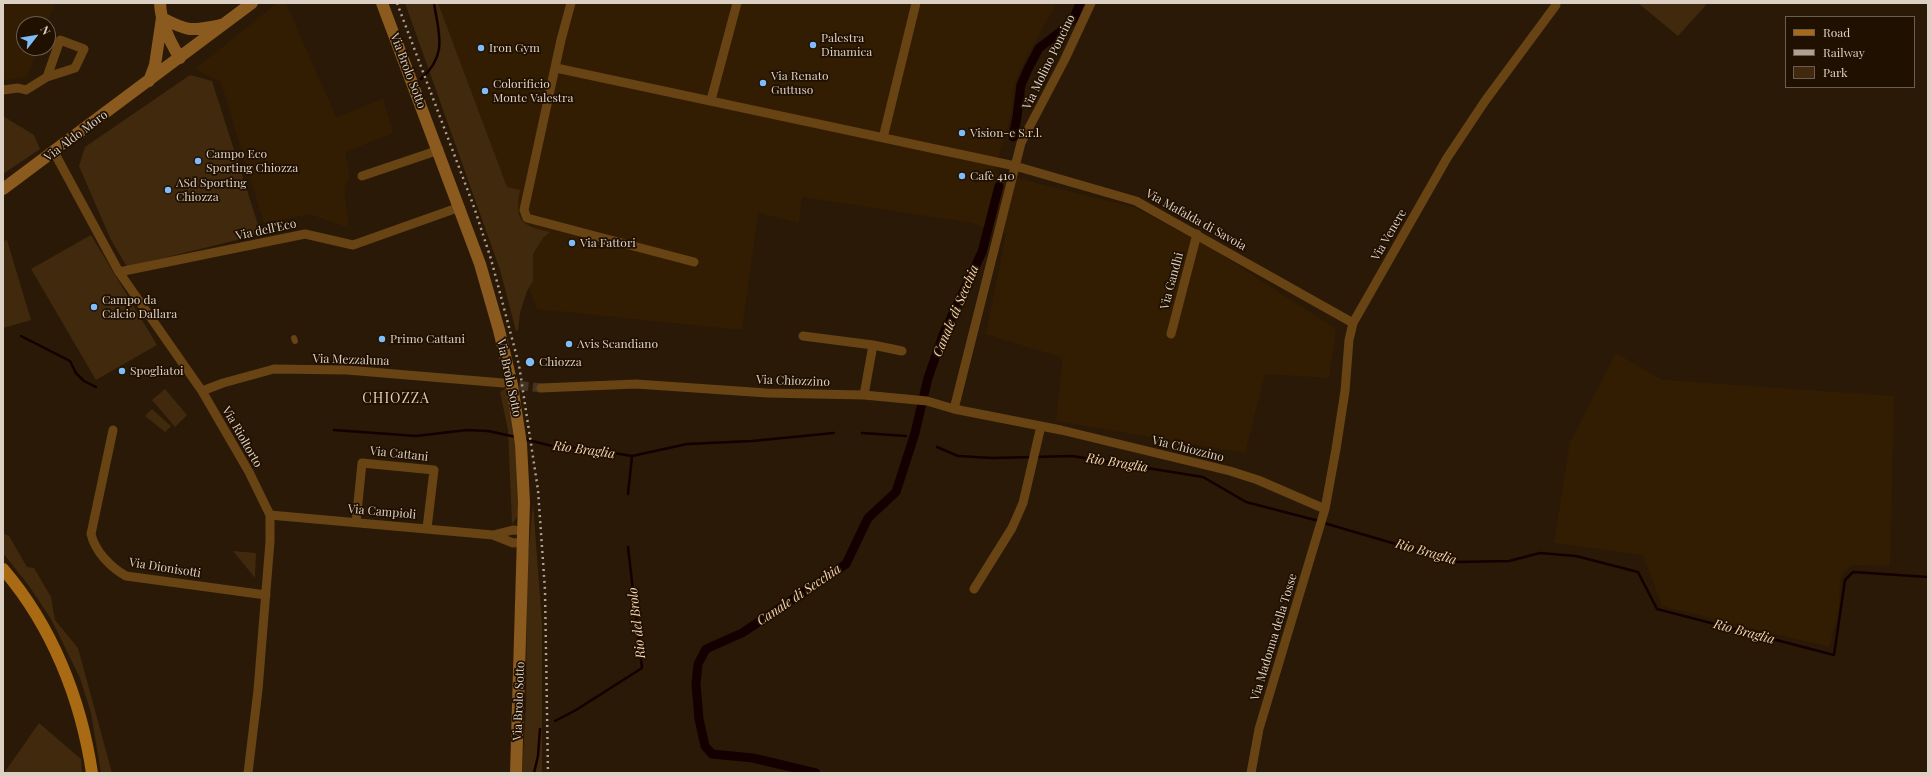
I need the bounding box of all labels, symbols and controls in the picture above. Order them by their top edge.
street label: Via Molino Poncino [1020,12,1078,112]
north arrow [16,16,56,56]
legend [1785,16,1915,88]
text: N [37,23,54,37]
text: Road [1823,24,1850,40]
street label: Via Brolo Sotto [387,31,429,111]
place label: Palestra Dinamica [821,31,872,59]
marker: Palestra Dinamica [808,40,818,50]
place label: Iron Gym [489,41,540,55]
marker: Iron Gym [476,43,486,53]
text: Railway [1823,44,1865,60]
text: Park [1823,64,1848,80]
place label: Via Renato Guttuso [771,69,829,97]
place label: Colorificio Monte Valestra [493,77,573,105]
marker: Via Renato Guttuso [758,78,768,88]
marker: Colorificio Monte Valestra [480,86,490,96]
street label: Via Aldo Moro [41,108,111,164]
place label: Vision-e S.r.l. [970,126,1042,140]
marker: Vision-e S.r.l. [957,128,967,138]
place label: Campo Eco Sporting Chiozza [206,147,298,175]
marker: Campo Eco Sporting Chiozza [193,156,203,166]
place label: Cafè 410 [970,169,1015,183]
marker: Cafè 410 [957,171,967,181]
place label: ASd Sporting Chiozza [176,176,247,204]
marker: ASd Sporting Chiozza [163,185,173,195]
street label: Via Mafalda di Savoia [1143,186,1249,254]
street label: Via Venere [1369,207,1409,263]
street label: Via dell'Eco [234,217,298,243]
place label: Via Fattori [580,236,636,250]
marker: Via Fattori [567,238,577,248]
street label: Via Gandhi [1157,251,1187,311]
water label: Canale di Secchia [930,263,982,359]
place label: Campo da Calcio Dallara [102,293,177,321]
marker: Campo da Calcio Dallara [89,302,99,312]
place label: Primo Cattani [390,332,465,346]
marker: Primo Cattani [377,334,387,344]
place label: Avis Scandiano [577,337,658,351]
street label: Via Brolo Sotto [494,338,524,418]
marker: Avis Scandiano [564,339,574,349]
street label: Via Mezzaluna [312,351,390,369]
place label: Chiozza [539,355,582,369]
marker: Chiozza [524,356,536,368]
place label: Spogliatoi [130,364,184,378]
marker: Spogliatoi [117,366,127,376]
street label: Via Chiozzino [756,373,830,389]
district label: CHIOZZA [362,391,430,407]
street label: Via Rioltorto [219,404,265,470]
street label: Via Chiozzino [1150,433,1226,465]
water label: Rio Braglia [552,438,616,462]
street label: Via Cattani [369,444,429,464]
water label: Rio Braglia [1085,450,1149,476]
street label: Via Campioli [347,502,417,522]
water label: Rio Braglia [1394,536,1458,568]
street label: Via Dionisotti [128,555,202,581]
water label: Canale di Secchia [754,561,844,629]
street label: Via Madonna della Tosse [1248,572,1300,702]
water label: Rio del Brolo [625,587,649,659]
water label: Rio Braglia [1712,616,1776,648]
street label: Via Brolo Sotto [510,661,528,741]

